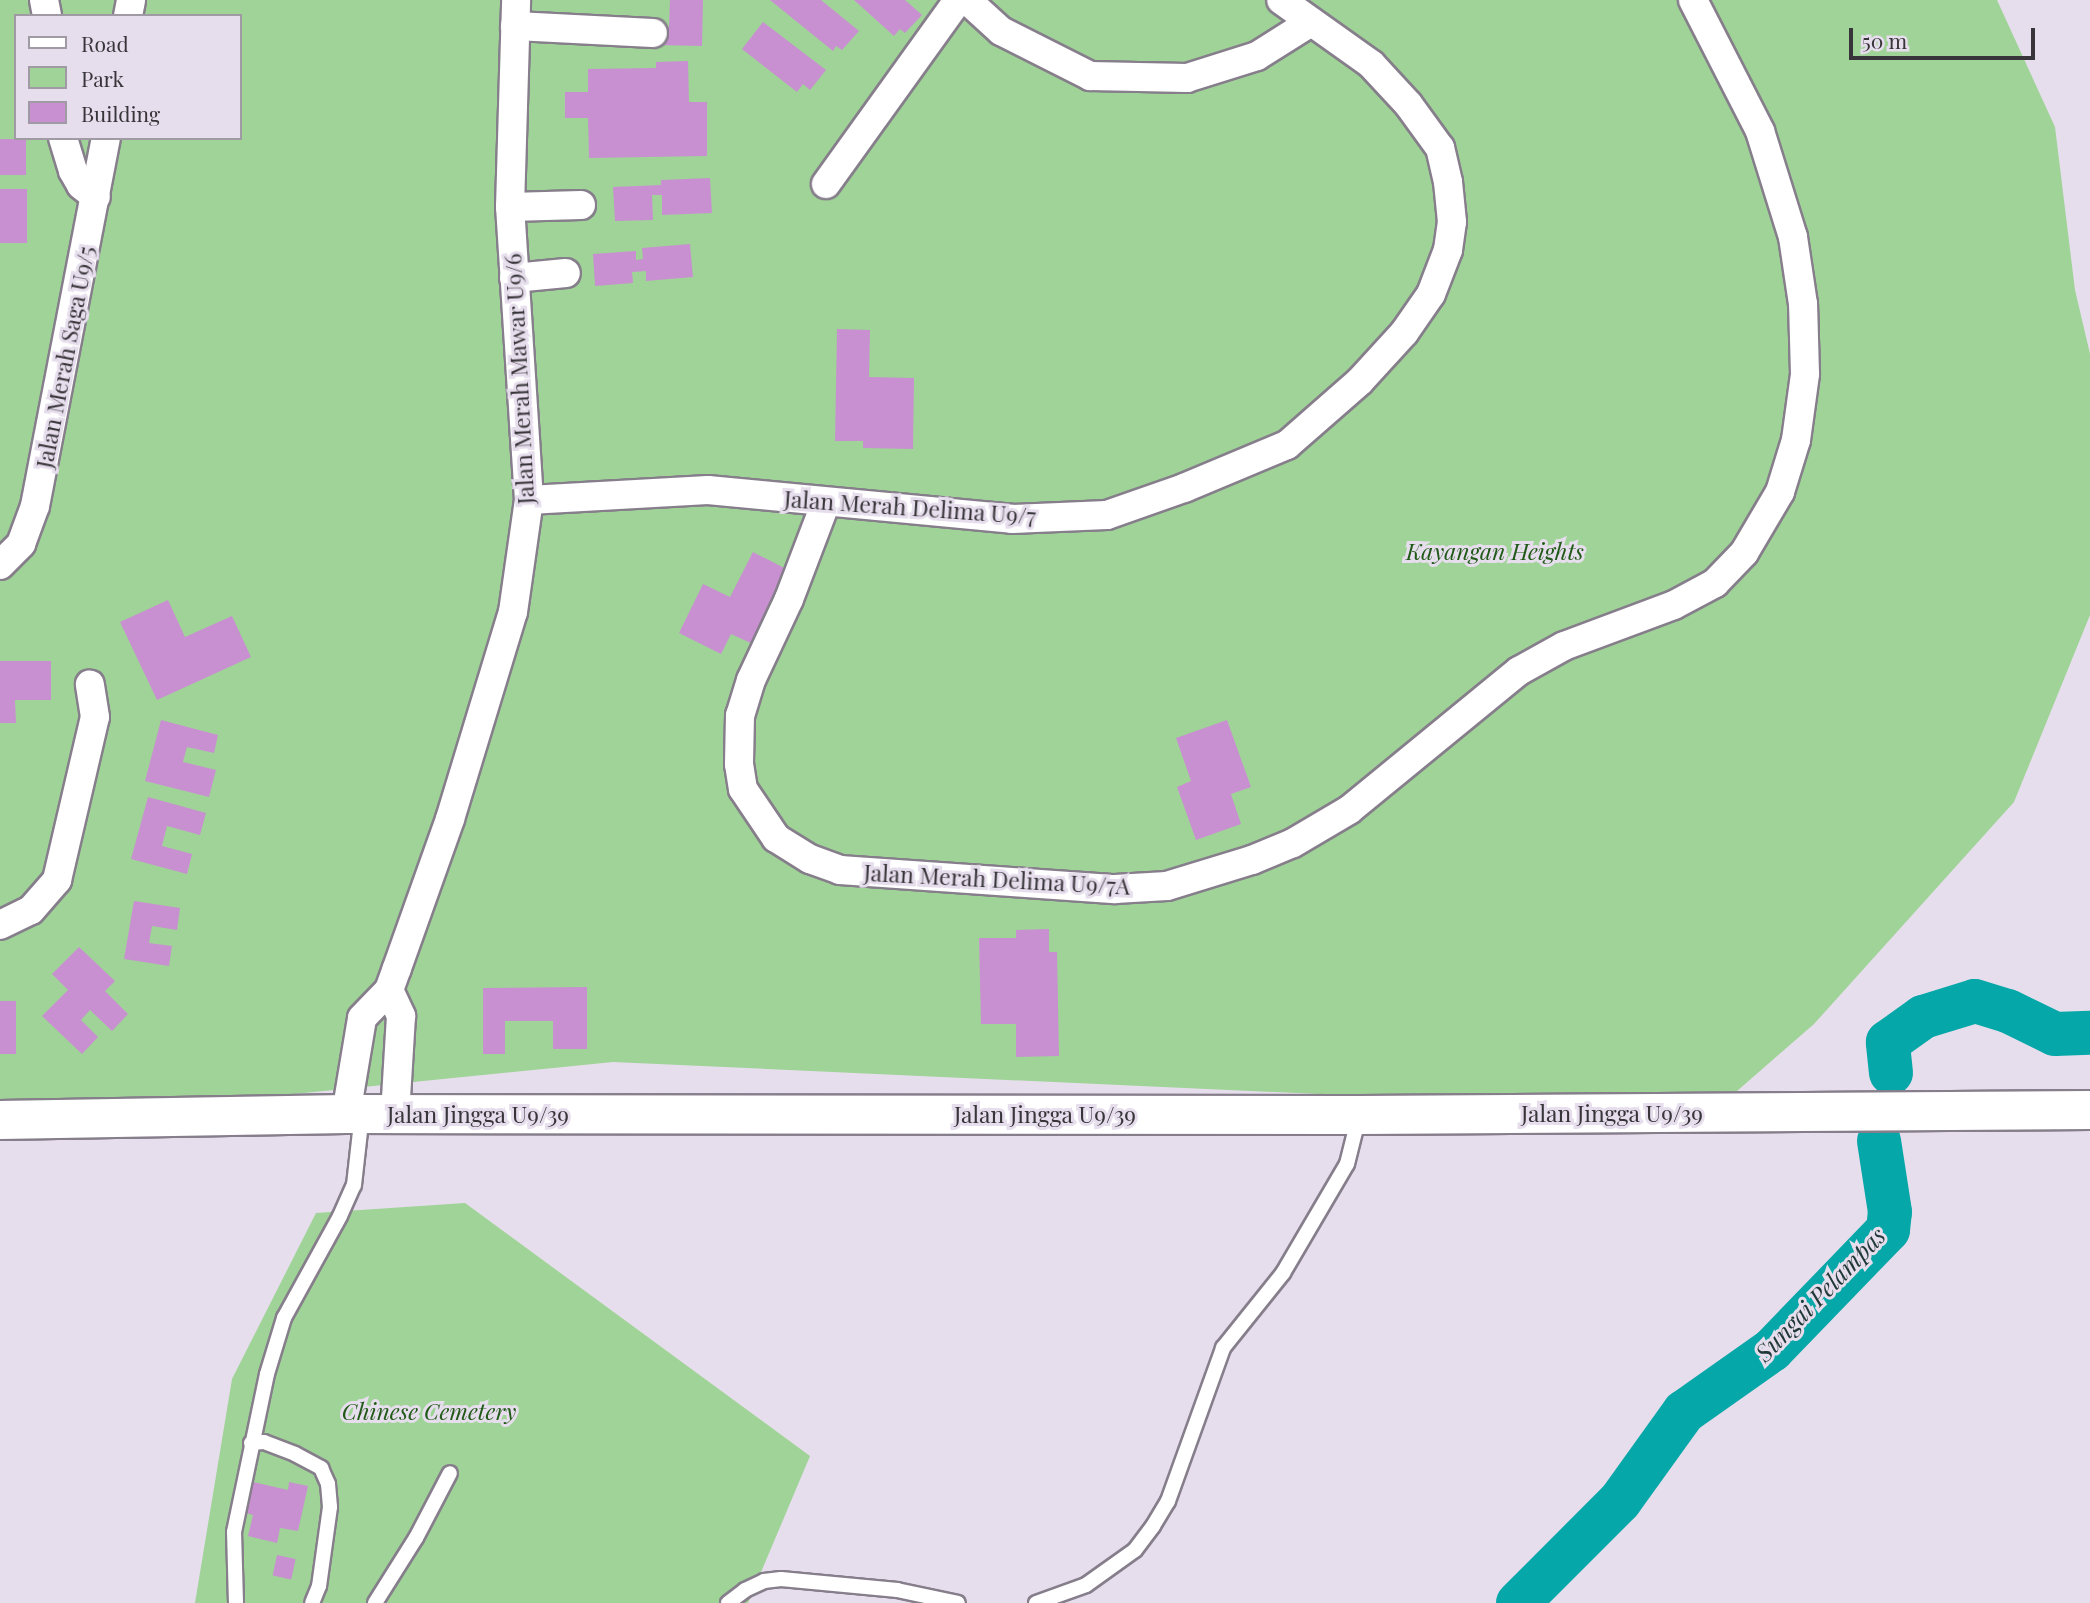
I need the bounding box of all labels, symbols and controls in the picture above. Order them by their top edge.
legend [14,14,242,140]
scale bar [1852,14,2038,58]
text: 50 m [1862,26,1907,54]
text: Road [81,29,129,57]
text: Park [81,64,124,92]
text: Building [81,99,160,127]
street label: Jalan Merah Saga U9/5 [30,243,100,471]
street label: Jalan Merah Mawar U9/6 [499,253,539,505]
street label: Jalan Merah Delima U9/7 [783,484,1037,530]
park label: Kayangan Heights [1406,537,1584,565]
street label: Jalan Merah Delima U9/7A [863,858,1131,900]
street label: Jalan Jingga U9/39 [1521,1099,1703,1127]
street label: Jalan Jingga U9/39 [387,1100,569,1128]
street label: Jalan Jingga U9/39 [954,1100,1136,1128]
water label: Sungai Pelampas [1749,1221,1891,1367]
park label: Chinese Cemetery [342,1397,516,1425]

